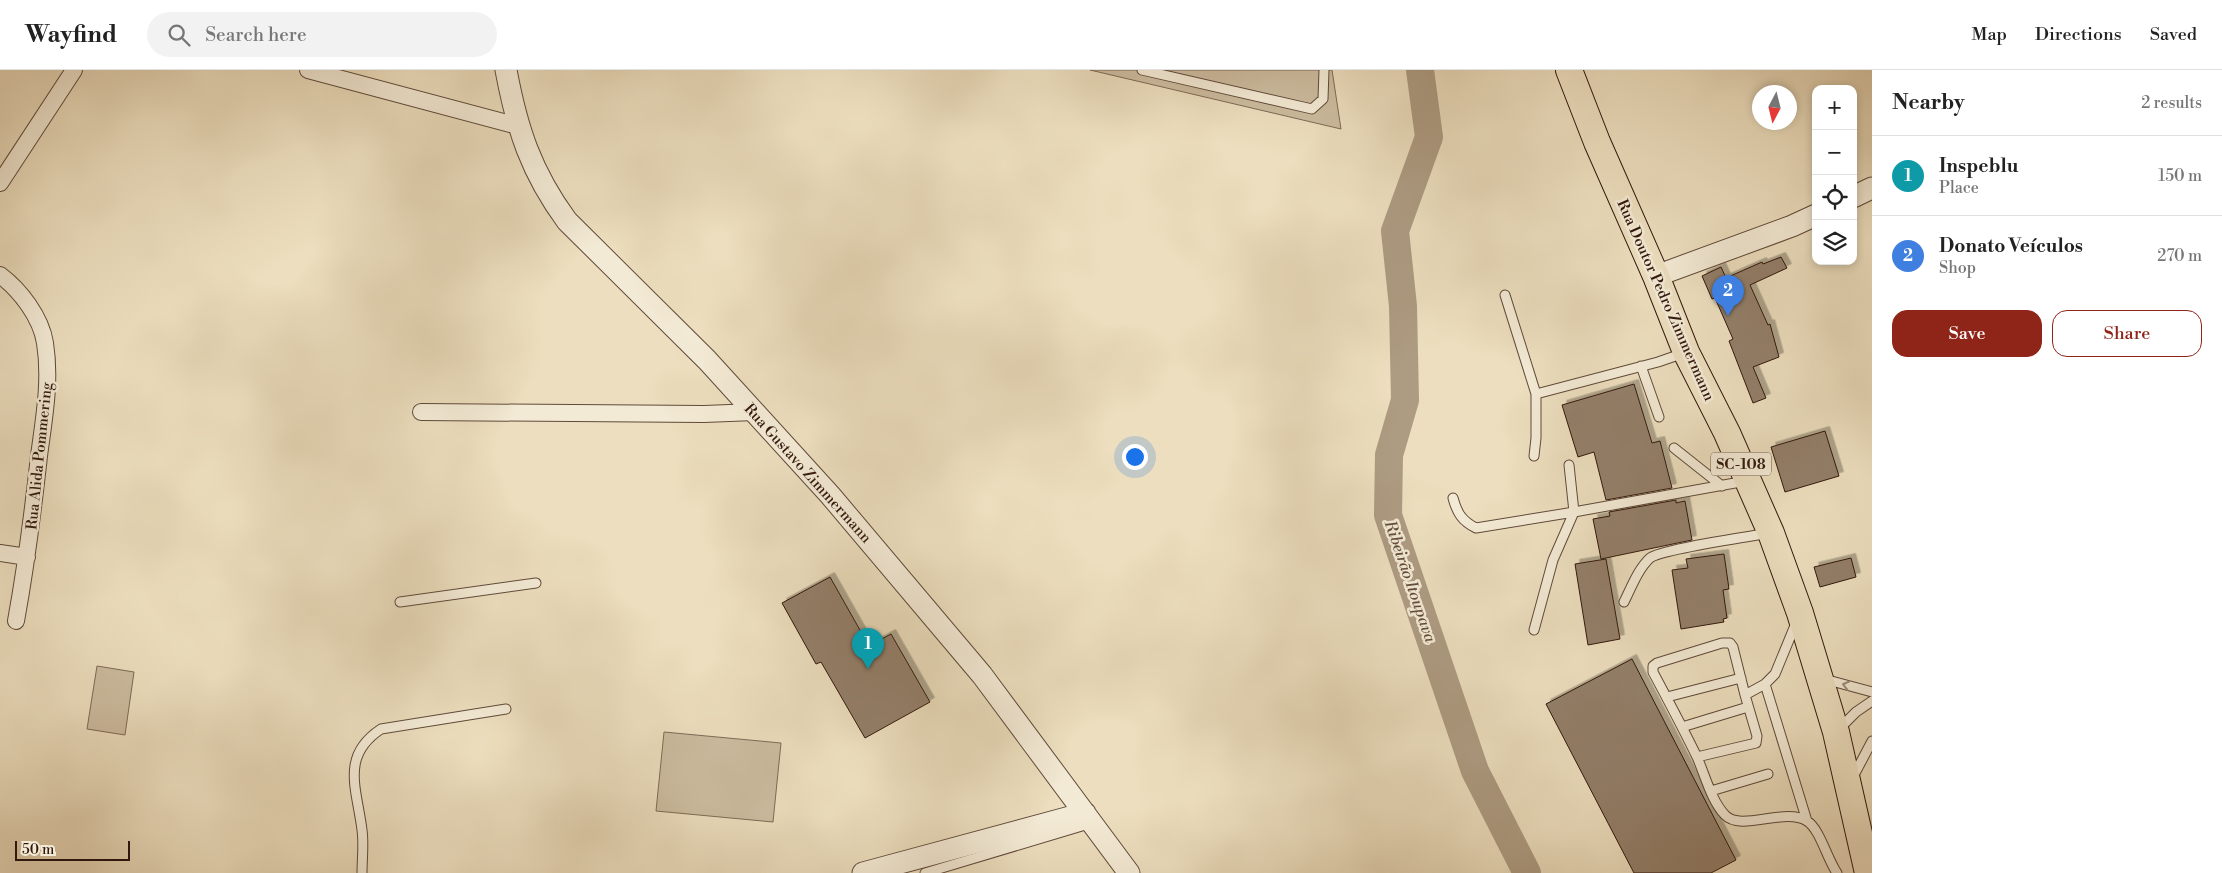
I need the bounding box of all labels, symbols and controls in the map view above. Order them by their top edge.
search box [147,12,497,57]
text: Wayfind [25,20,117,50]
icon: search [165,21,193,49]
text: Search here [205,23,307,47]
text: Map [1971,23,2007,46]
text: Directions [2035,23,2122,46]
text: Saved [2150,23,2197,46]
north arrow [1752,85,1797,130]
map controls [1812,85,1857,265]
button: + [1812,85,1857,130]
text: Nearby [1892,90,1965,116]
text: 2 results [2141,93,2202,113]
button: − [1812,130,1857,175]
text: Inspeblu [1939,154,2018,178]
text: 1 [1904,166,1912,186]
text: 150 m [2158,166,2202,186]
button: locate [1812,175,1857,220]
text: Place [1939,178,1979,198]
street label: Rua Doutor Pedro Zimmermann [1612,197,1719,404]
button: layers [1812,220,1857,265]
text: Donato Veículos [1939,234,2083,258]
text: 2 [1903,246,1913,266]
text: 270 m [2157,246,2202,266]
text: Shop [1939,258,1976,278]
pin: 2 [1712,275,1744,316]
button: Save [1892,310,2042,357]
button: Share [2052,310,2202,357]
street label: Rua Alida Pommering [22,381,57,531]
street label: Rua Gustavo Zimmermann [740,400,875,547]
your location [1122,444,1148,470]
road number: SC-108 [1711,452,1771,476]
water label: Ribeirão Itoupava [1380,517,1440,645]
pin: 1 [852,628,884,669]
one-way arrow [1843,680,1851,690]
scale bar [15,838,130,861]
text: 50 m [22,841,54,859]

